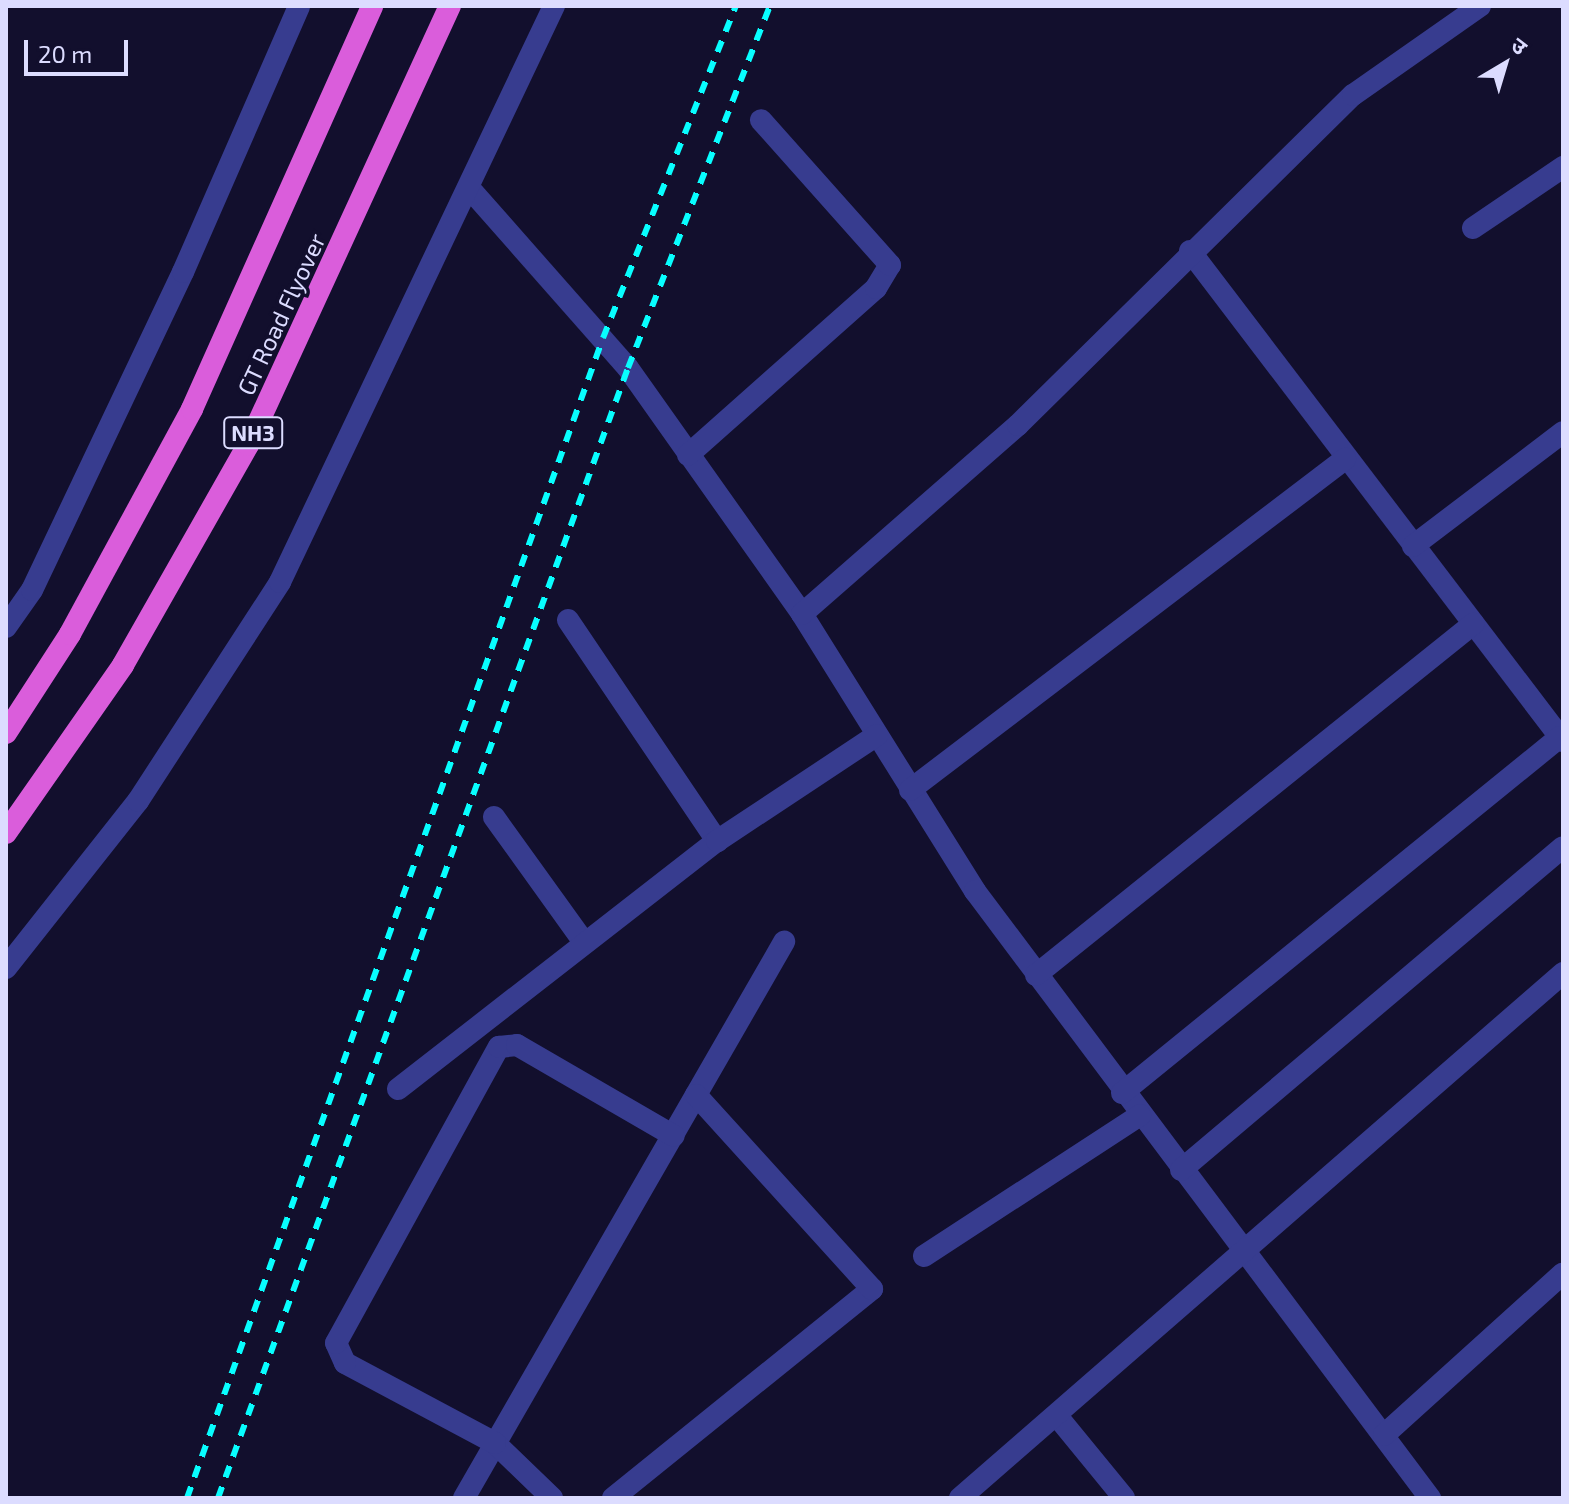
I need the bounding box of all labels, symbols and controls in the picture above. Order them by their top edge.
scale bar [28,24,132,74]
north arrow [1465,24,1545,104]
text: उ [1507,31,1533,59]
text: 20 m [38,39,92,68]
street label: GT Road Flyover [231,228,331,400]
road number: NH3 [223,415,283,451]

